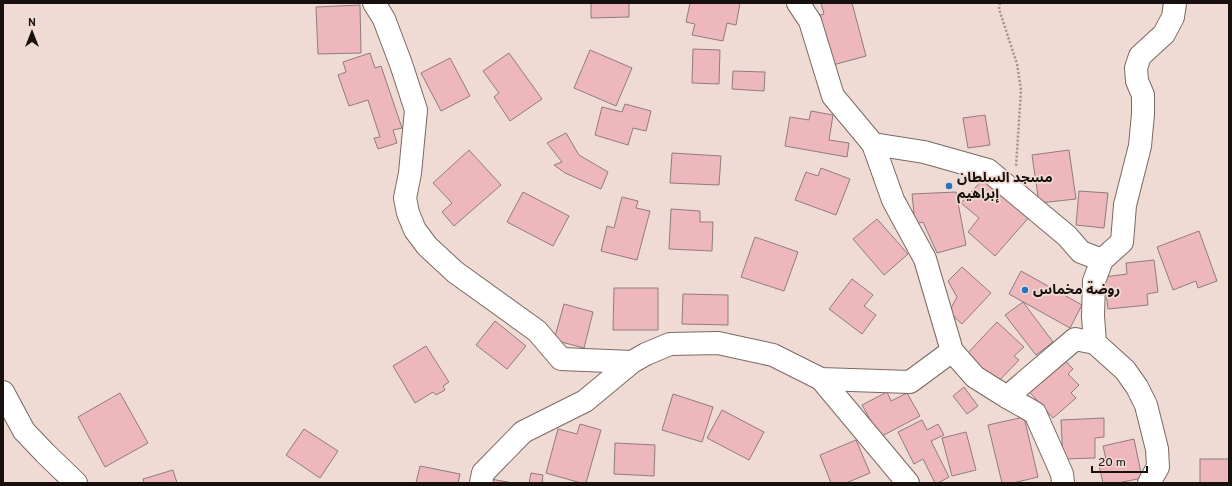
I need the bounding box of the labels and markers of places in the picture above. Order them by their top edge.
place label: مسجد السلطان إبراهيم [957,170,1053,204]
marker: مسجد السلطان إبراهيم [944,181,954,191]
place label: روضة مخماس [1033,281,1120,299]
marker: روضة مخماس [1020,285,1030,295]

